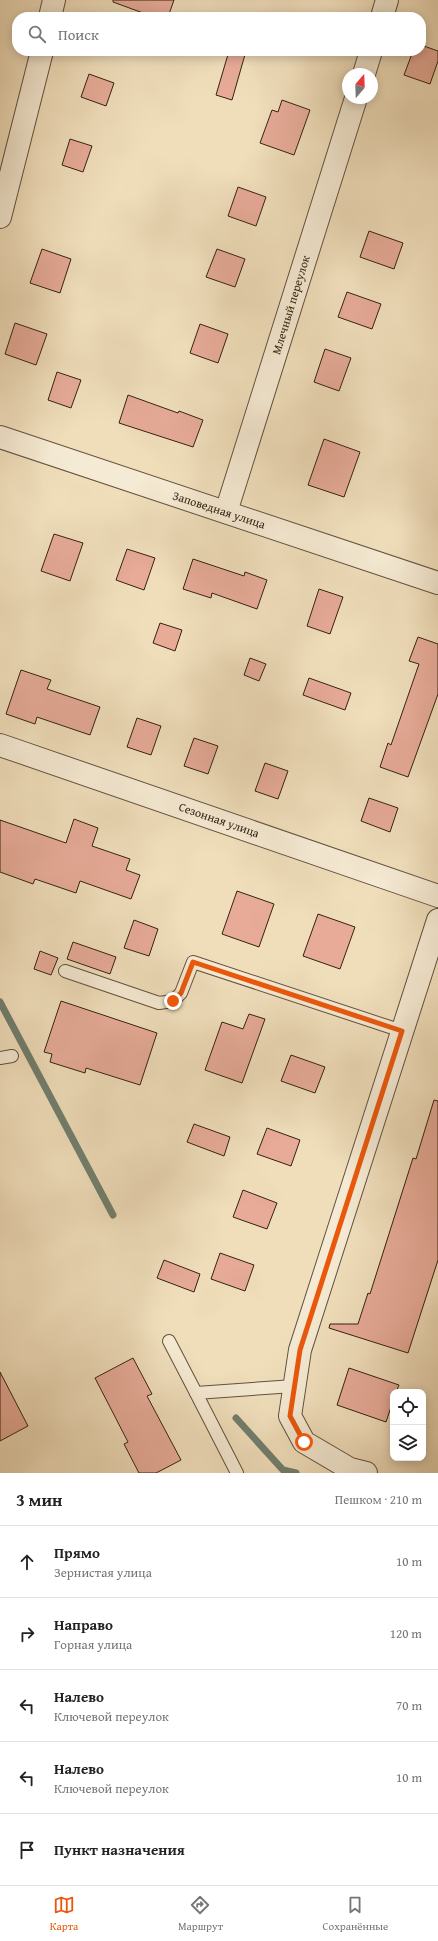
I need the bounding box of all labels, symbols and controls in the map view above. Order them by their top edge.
search box [12,12,426,56]
icon: search [26,23,48,45]
text: Поиск [58,24,99,45]
north arrow [342,68,378,104]
street label: Млечный переулок [267,253,314,357]
street label: Заповедная улица [171,487,268,533]
street label: Сезонная улица [177,798,262,841]
route end [164,992,182,1010]
map controls [390,1389,426,1461]
button: locate [390,1389,426,1425]
button: layers [390,1425,426,1461]
route start [295,1433,313,1451]
text: 3 мин [16,1487,62,1512]
text: Пешком · 210 m [335,1490,422,1509]
text: Прямо [54,1542,100,1563]
icon: ahead [16,1551,38,1573]
text: 10 m [396,1552,422,1571]
text: Зернистая улица [54,1563,152,1582]
text: Направо [54,1614,113,1635]
icon: right [16,1623,38,1645]
text: 120 m [390,1624,422,1643]
text: Горная улица [54,1635,132,1654]
text: Налево [54,1686,104,1707]
icon: left [16,1695,38,1717]
text: 70 m [396,1696,422,1715]
text: Ключевой переулок [54,1707,169,1726]
text: Налево [54,1758,104,1779]
icon: left [16,1767,38,1789]
text: 10 m [396,1768,422,1787]
text: Ключевой переулок [54,1779,169,1798]
icon: arrive [16,1839,38,1861]
text: Пункт назначения [54,1839,185,1860]
tab: Карта [50,1894,78,1934]
tab: Маршрут [178,1894,223,1934]
tab: Сохранённые [323,1894,388,1934]

